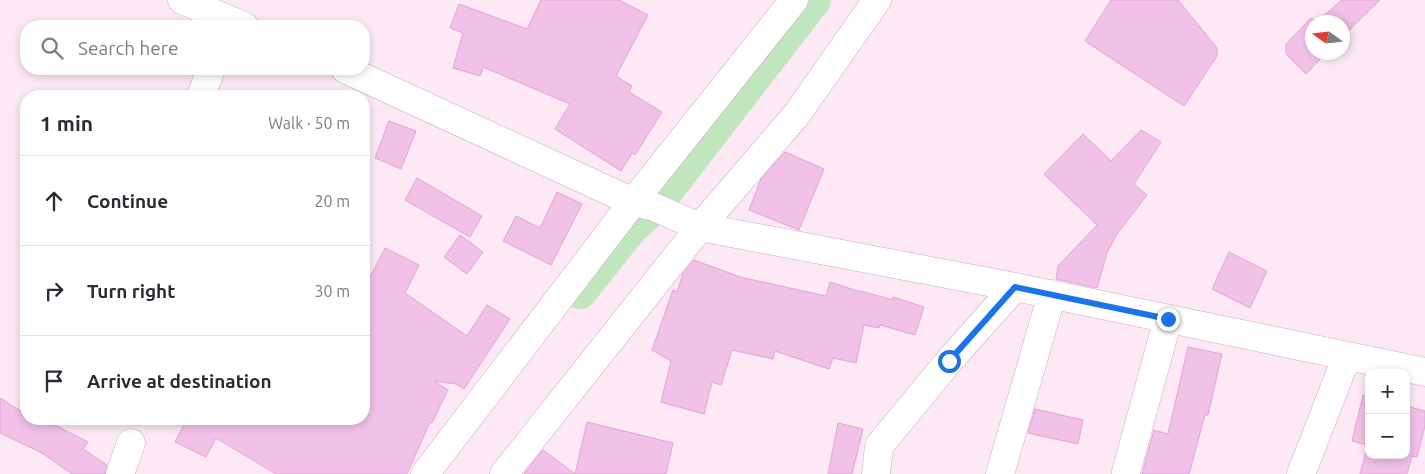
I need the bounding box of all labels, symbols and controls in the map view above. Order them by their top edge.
north arrow [1305,15,1350,60]
search box [20,20,370,75]
icon: search [38,34,66,62]
text: Search here [78,37,178,59]
text: 1 min [40,111,93,135]
text: Walk · 50 m [268,114,350,132]
icon: ahead [40,187,68,215]
text: Continue [87,190,168,212]
text: 20 m [314,192,350,210]
icon: right [40,277,68,305]
text: Turn right [87,280,175,302]
text: 30 m [314,282,350,300]
route end [1157,308,1180,331]
route start [938,350,961,373]
icon: arrive [40,367,68,395]
map controls [1365,369,1410,459]
button: + [1365,369,1410,414]
text: Arrive at destination [87,370,272,392]
button: − [1365,414,1410,459]

